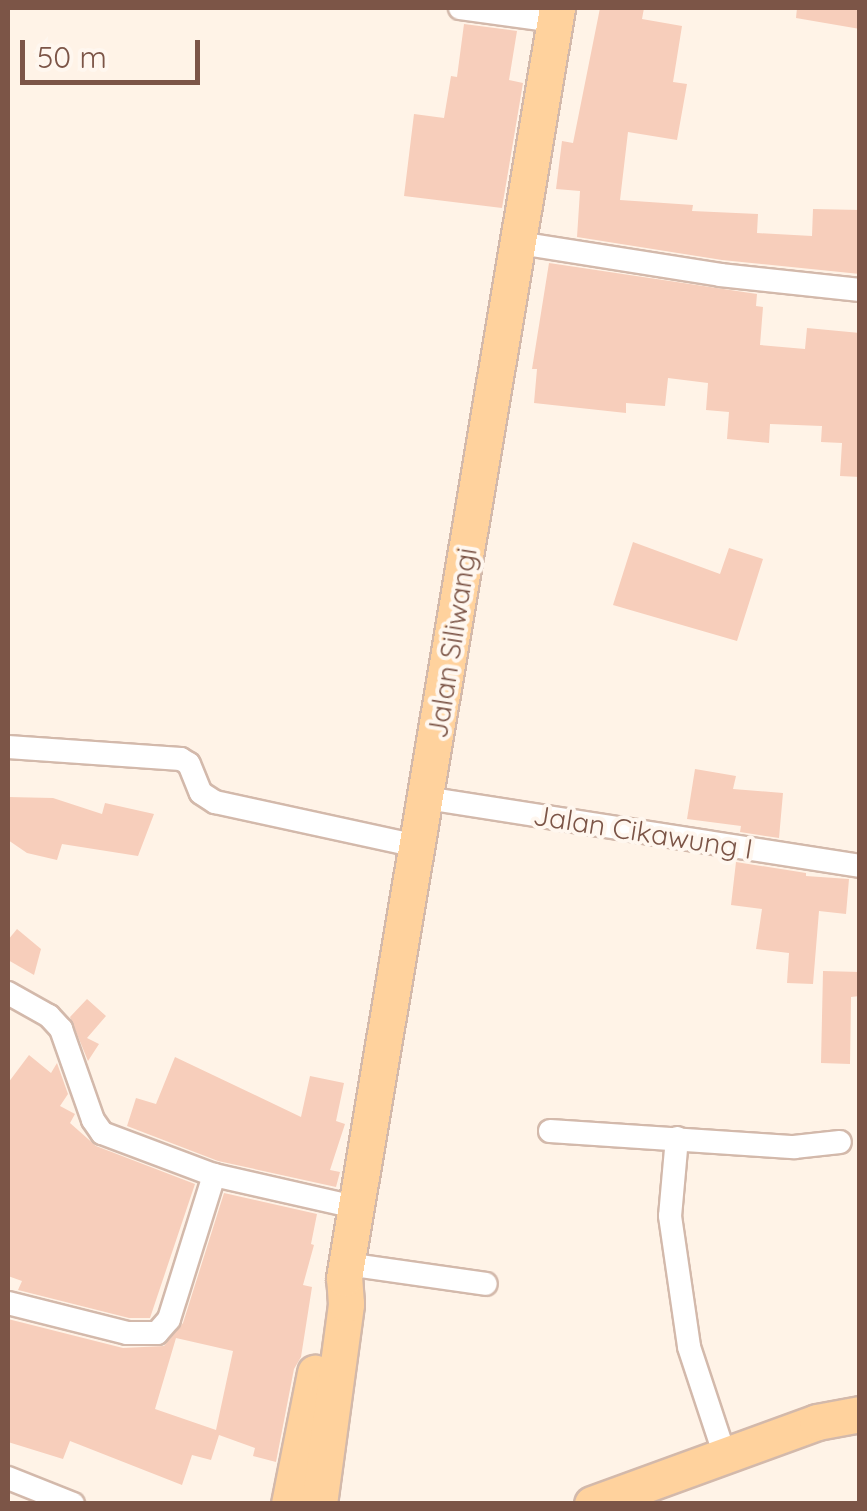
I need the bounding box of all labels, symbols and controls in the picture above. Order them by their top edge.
scale bar [25,20,205,82]
text: 50 m [37,38,107,76]
street label: Jalan Siliwangi [420,545,484,741]
street label: Jalan Cikawung I [531,798,755,866]

